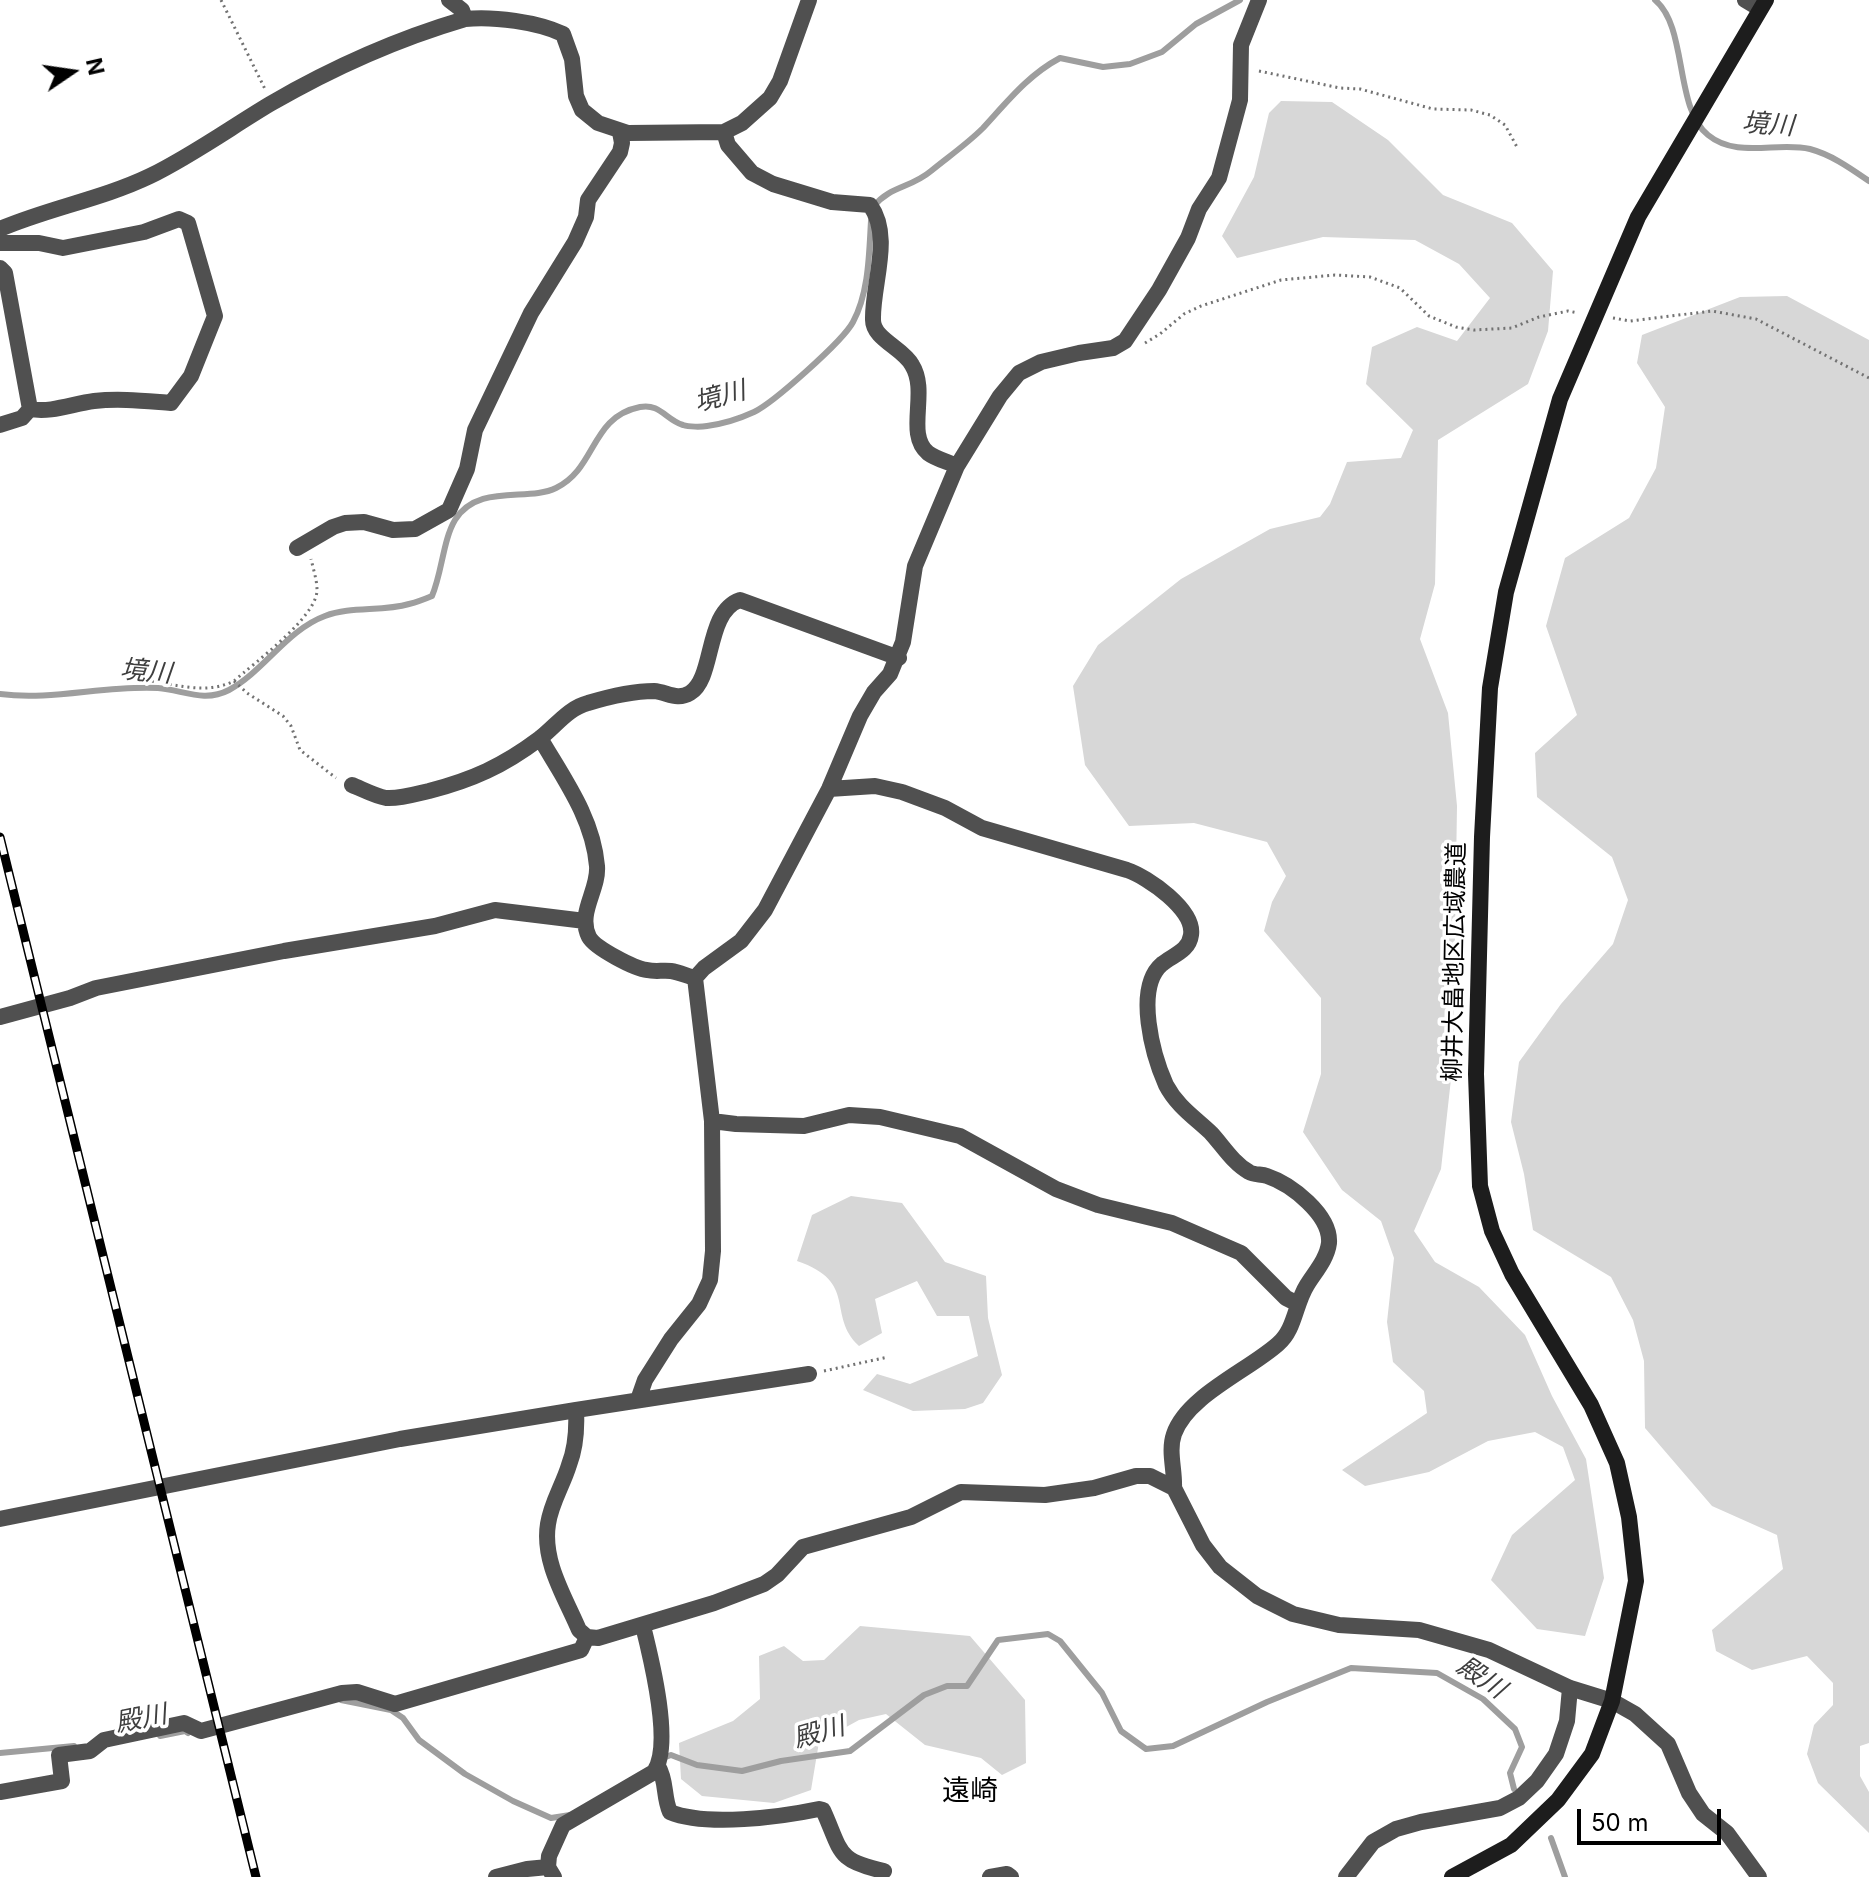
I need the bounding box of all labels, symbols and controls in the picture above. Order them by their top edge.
north arrow [32,32,112,112]
text: N [81,56,110,78]
water label: 境川 [1741,108,1795,142]
water label: 境川 [691,375,749,419]
water label: 境川 [119,654,173,690]
street label: 柳井大畠地区広域農道 [1439,842,1471,1082]
water label: 殿川 [1451,1651,1511,1705]
water label: 殿川 [113,1699,169,1739]
water label: 殿川 [790,1711,848,1755]
district label: 遠崎 [942,1775,998,1809]
scale bar [1581,1793,1725,1843]
text: 50 m [1591,1808,1649,1837]

